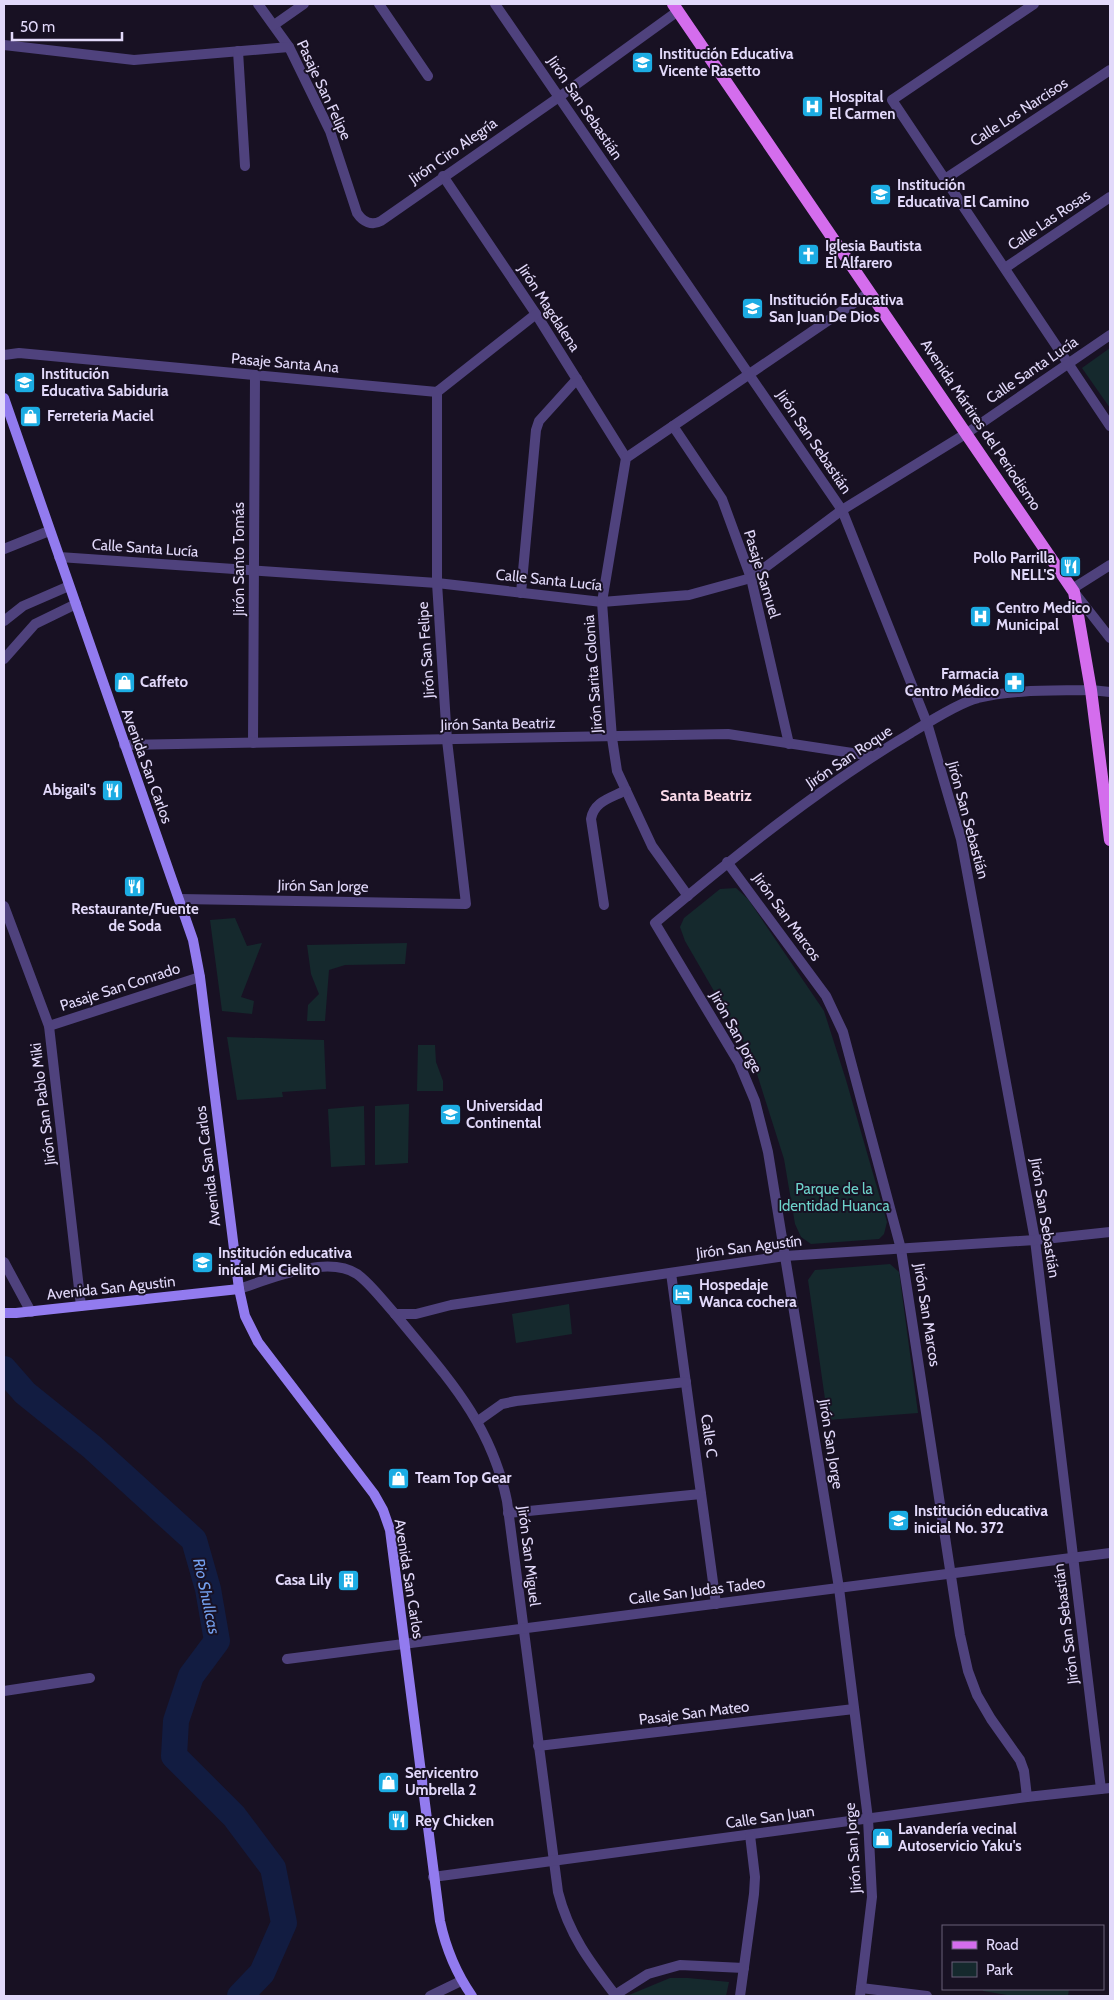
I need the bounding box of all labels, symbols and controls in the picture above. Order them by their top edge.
scale bar [12,10,122,42]
text: 50 m [20,18,55,36]
street label: Pasaje San Felipe [293,37,355,143]
place label: Institución Educativa Vicente Rasetto [659,45,794,80]
school or university icon: Institución Educativa Vicente Rasetto [631,51,655,75]
street label: Jirón San Sebastián [543,52,626,163]
street label: Calle Los Narcisos [967,74,1071,150]
place label: Hospital El Carmen [829,88,895,123]
hospital icon: Hospital El Carmen [801,94,825,118]
street label: Jirón Ciro Alegría [405,114,501,189]
place label: Institución Educativa El Camino [897,176,1030,211]
school or university icon: Institución Educativa El Camino [869,182,893,206]
street label: Calle Las Rosas [1004,186,1094,254]
place label: Iglesia Bautista El Alfarero [825,237,922,272]
church icon: Iglesia Bautista El Alfarero [797,243,821,267]
street label: Jirón Magdalena [514,260,584,356]
place label: Institución Educativa San Juan De Dios [769,291,904,326]
school or university icon: Institución Educativa San Juan De Dios [741,297,765,321]
street label: Calle Santa Lucía [983,332,1082,407]
street label: Avenida Mártires del Periodismo [917,336,1045,514]
street label: Pasaje Santa Ana [230,349,340,377]
place label: Institución Educativa Sabiduria [41,365,169,400]
school or university icon: Institución Educativa Sabiduria [13,371,37,395]
street label: Jirón San Sebastián [772,386,855,497]
shop icon: Ferreteria Maciel [19,404,43,428]
place label: Ferreteria Maciel [47,407,154,425]
street label: Jirón Santo Tomás [230,502,248,617]
street label: Pasaje Samuel [740,528,784,621]
street label: Calle Santa Lucía [91,535,200,561]
place label: Pollo Parrilla NELL'S [973,549,1056,584]
restaurant icon: Pollo Parrilla NELL'S [1059,555,1083,579]
street label: Calle Santa Lucía [495,565,604,595]
place label: Centro Medico Municipal [996,599,1091,634]
street label: Jirón San Felipe [414,601,438,700]
hospital icon: Centro Medico Municipal [968,605,992,629]
street label: Jirón Sarita Colonia [580,613,606,735]
place label: Farmacia Centro Médico [905,665,1000,700]
shop icon: Caffeto [112,670,136,694]
pharmacy icon: Farmacia Centro Médico [1003,671,1027,695]
place label: Caffeto [140,673,189,691]
street label: Avenida San Carlos [118,706,176,826]
street label: Jirón Santa Beatriz [439,714,556,734]
street label: Jirón San Roque [802,721,896,793]
street label: Jirón San Sebastián [943,758,992,881]
restaurant icon: Abigail's [100,778,124,802]
place label: Abigail's [43,781,96,799]
district label: Santa Beatriz [660,786,752,805]
street label: Jirón San Marcos [749,869,825,964]
restaurant icon: Restaurante/Fuente de Soda [123,874,147,898]
street label: Jirón San Jorge [276,876,369,896]
place label: Restaurante/Fuente de Soda [71,900,199,935]
street label: Pasaje San Conrado [58,959,182,1015]
street label: Jirón San Jorge [706,987,766,1076]
street label: Jirón San Pablo Miki [27,1042,60,1167]
place label: Universidad Continental [466,1097,543,1132]
school or university icon: Universidad Continental [438,1103,462,1127]
street label: Avenida San Carlos [192,1105,224,1227]
street label: Jirón San Sebastián [1026,1156,1063,1279]
park label: Parque de la Identidad Huanca [778,1180,890,1215]
street label: Jirón San Agustín [694,1232,803,1263]
place label: Institución educativa inicial Mi Cielito [218,1244,352,1279]
school or university icon: Institución educativa inicial Mi Cielito [190,1250,214,1274]
street label: Jirón San Marcos [910,1261,944,1368]
street label: Avenida San Agustin [46,1272,176,1304]
place label: Hospedaje Wanca cochera [699,1276,797,1311]
hotel icon: Hospedaje Wanca cochera [671,1282,695,1306]
street label: Jirón San Jorge [815,1397,847,1491]
street label: Calle C [697,1413,721,1459]
shop icon: Team Top Gear [387,1466,411,1490]
place label: Team Top Gear [415,1469,512,1487]
place label: Institución educativa inicial No. 372 [914,1502,1048,1537]
street label: Jirón San Miguel [514,1504,544,1608]
school or university icon: Institución educativa inicial No. 372 [886,1508,910,1532]
street label: Avenida San Carlos [391,1518,427,1640]
water label: Rio Shullcas [189,1556,224,1636]
street label: Jirón San Sebastián [1050,1563,1082,1686]
building icon: Casa Lily [336,1568,360,1592]
place label: Casa Lily [275,1571,333,1589]
street label: Calle San Judas Tadeo [628,1574,766,1608]
street label: Pasaje San Mateo [638,1697,750,1729]
place label: Servicentro Umbrella 2 [405,1764,479,1799]
shop icon: Servicentro Umbrella 2 [377,1770,401,1794]
street label: Calle San Juan [725,1802,815,1832]
street label: Jirón San Jorge [841,1802,865,1895]
restaurant icon: Rey Chicken [387,1809,411,1833]
place label: Rey Chicken [415,1812,494,1830]
place label: Lavandería vecinal Autoservicio Yaku's [898,1820,1022,1855]
shop icon: Lavandería vecinal Autoservicio Yaku's [870,1826,894,1850]
legend [942,1925,1104,1990]
text: Road [986,1936,1019,1954]
text: Park [986,1961,1013,1979]

